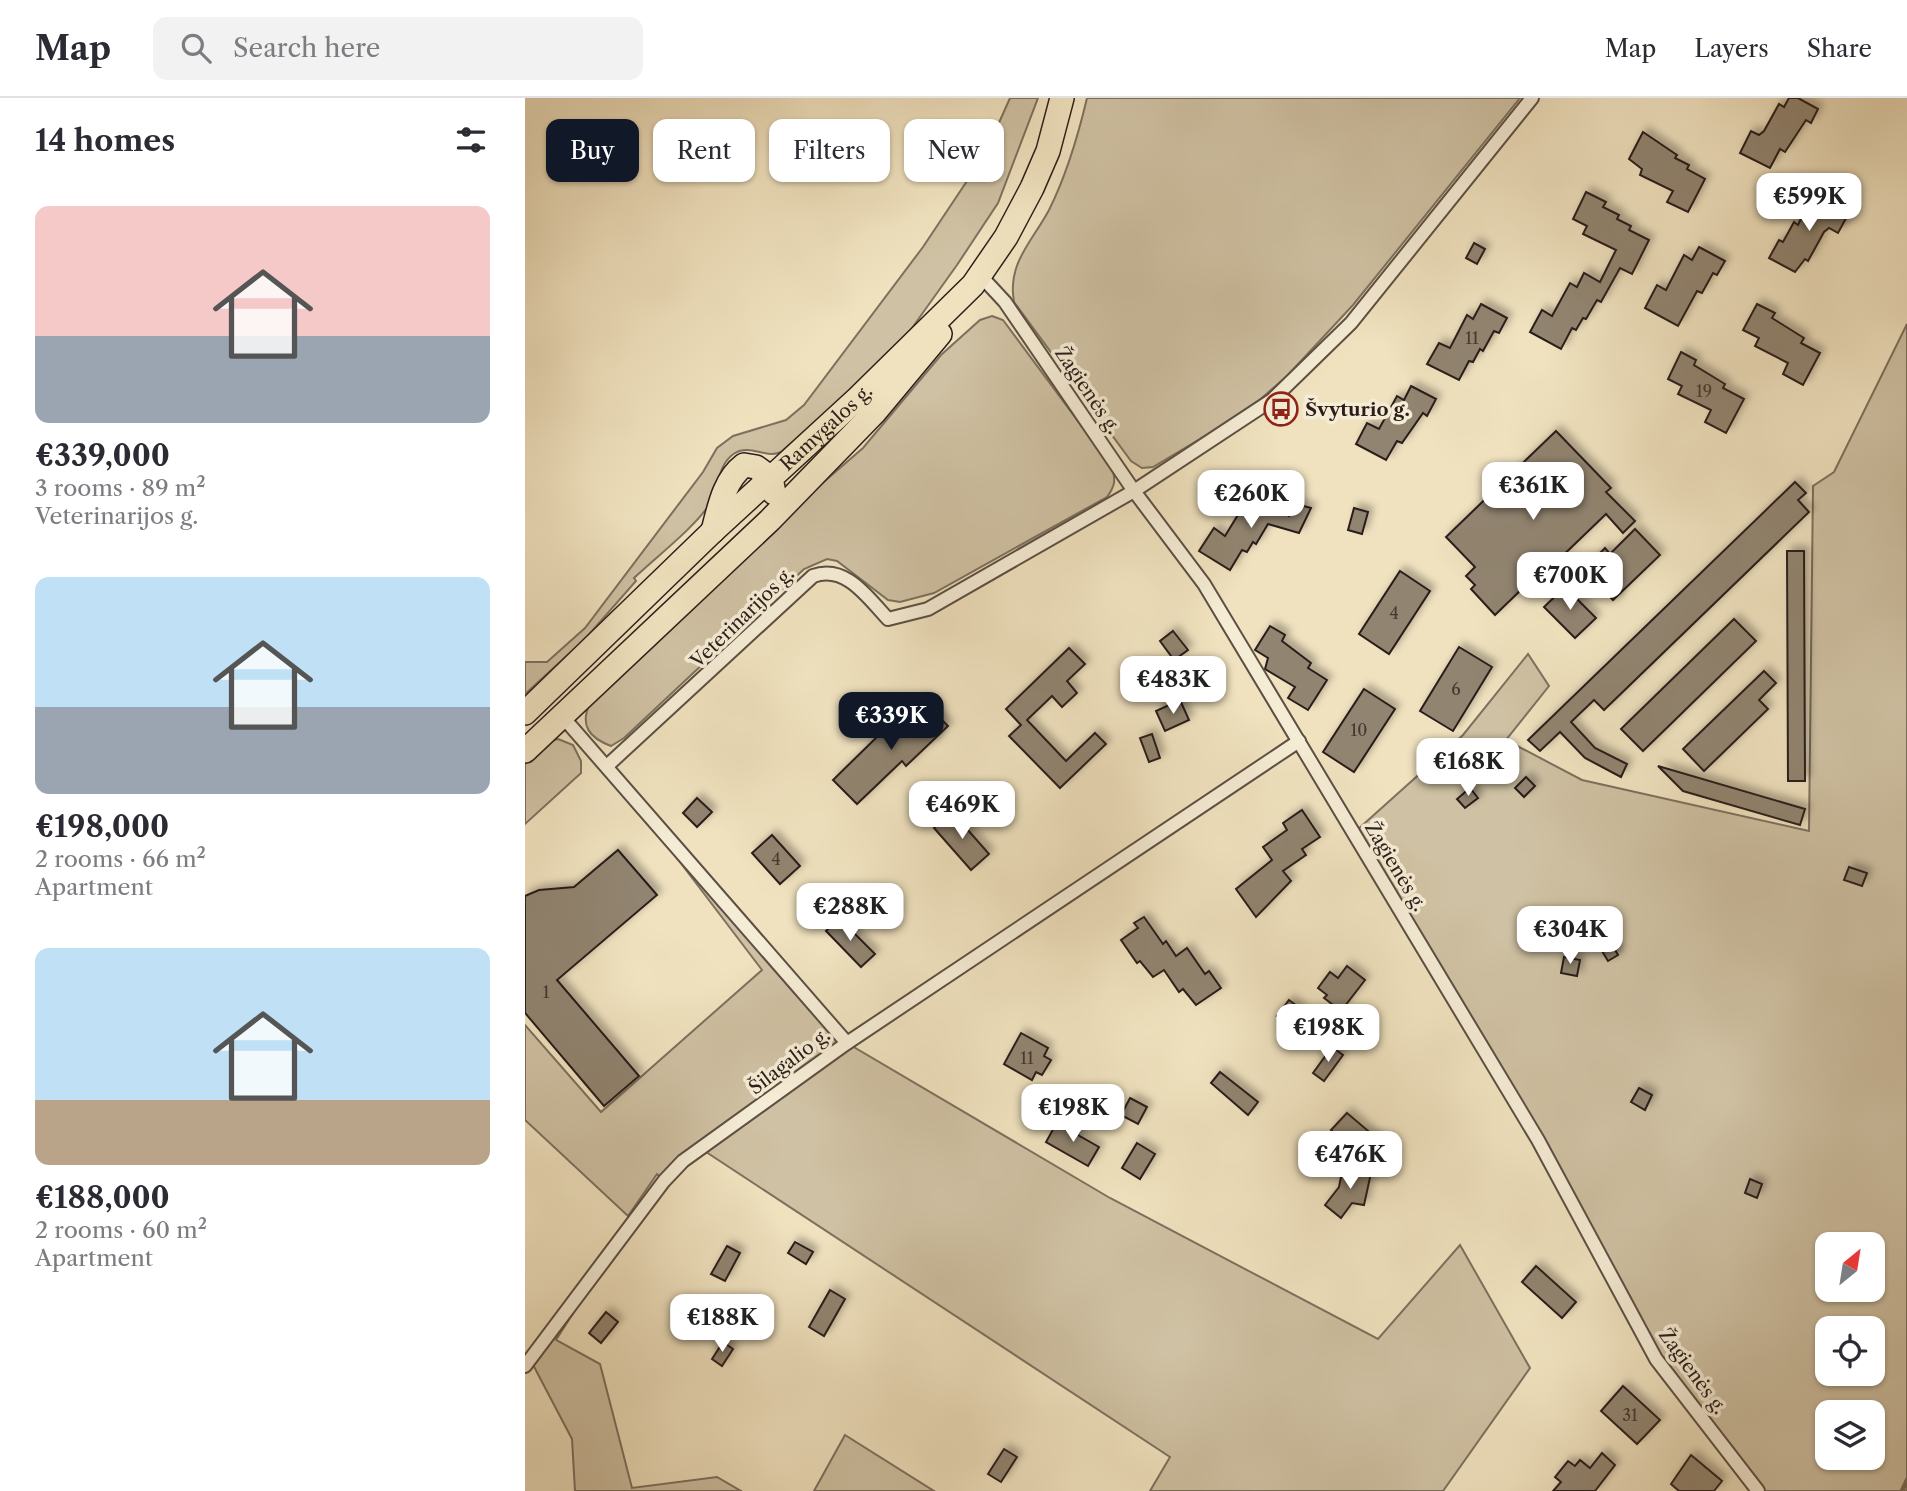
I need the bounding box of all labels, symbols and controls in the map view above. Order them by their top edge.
search box [153,17,643,80]
text: Map [35,28,111,69]
icon: search [177,29,215,67]
text: Search here [233,32,380,64]
text: Map [1605,34,1656,63]
text: Layers [1694,34,1769,63]
text: Share [1807,34,1872,63]
chip: Buy [546,119,639,182]
chip: Rent [653,119,755,182]
chip: Filters [769,119,890,182]
chip: New [904,119,1004,182]
icon: filters [452,121,490,159]
text: 14 homes [35,122,175,159]
pin: €599K [1760,174,1858,233]
text: €599K [1772,182,1846,210]
icon: home [200,251,326,377]
house number: 11 [1465,328,1479,348]
street label: Žagienės g. [1050,342,1126,438]
street label: Ramygalos g. [775,380,877,476]
house number: 19 [1696,381,1712,401]
bus stop icon: Švyturio g. [1262,390,1300,428]
place label: Švyturio g. [1305,397,1410,421]
text: €339,000 [35,437,170,474]
pin: €361K [1484,462,1582,522]
pin: €260K [1202,470,1300,530]
text: €361K [1498,471,1568,499]
text: 3 rooms · 89 m² [35,474,206,502]
text: €260K [1214,479,1288,507]
text: Veterinarijos g. [35,502,198,530]
pin: €700K [1521,552,1619,612]
text: €700K [1533,561,1607,589]
street label: Veterinarijos g. [685,562,799,673]
house number: 4 [1389,603,1399,623]
icon: home [200,622,326,748]
pin: €483K [1124,656,1222,716]
text: €483K [1136,665,1210,693]
house number: 6 [1451,679,1461,699]
pin: €339K [842,692,940,752]
text: €339K [855,701,927,729]
house number: 10 [1351,720,1367,740]
pin: €168K [1419,738,1517,798]
text: €168K [1432,747,1504,775]
pin: €469K [913,782,1011,841]
text: €469K [925,790,999,818]
text: €198,000 [35,808,169,845]
street label: Žagienės g. [1360,817,1432,915]
text: 2 rooms · 66 m² [35,845,206,873]
house number: 4 [771,849,781,869]
text: Apartment [35,873,153,901]
pin: €288K [801,884,899,943]
text: €288K [813,892,887,920]
pin: €304K [1521,906,1619,966]
text: €304K [1533,915,1607,943]
house number: 1 [543,982,550,1002]
icon: home [200,993,326,1119]
pin: €198K [1279,1004,1377,1064]
text: €198K [1292,1013,1364,1041]
street label: Šilagalio g. [743,1023,835,1099]
house number: 11 [1020,1048,1034,1068]
pin: €198K [1024,1084,1122,1144]
text: €198K [1037,1093,1109,1121]
pin: €476K [1301,1132,1399,1191]
text: €476K [1314,1140,1386,1168]
text: €188,000 [35,1179,170,1216]
text: 2 rooms · 60 m² [35,1216,207,1244]
north arrow [1815,1232,1885,1302]
map controls [1815,1232,1885,1470]
text: Apartment [35,1244,153,1272]
pin: €188K [673,1294,771,1354]
text: €188K [686,1303,758,1331]
button: locate [1815,1316,1885,1386]
street label: Žagienės g. [1654,1323,1732,1419]
button: layers [1815,1400,1885,1470]
house number: 31 [1622,1405,1638,1425]

